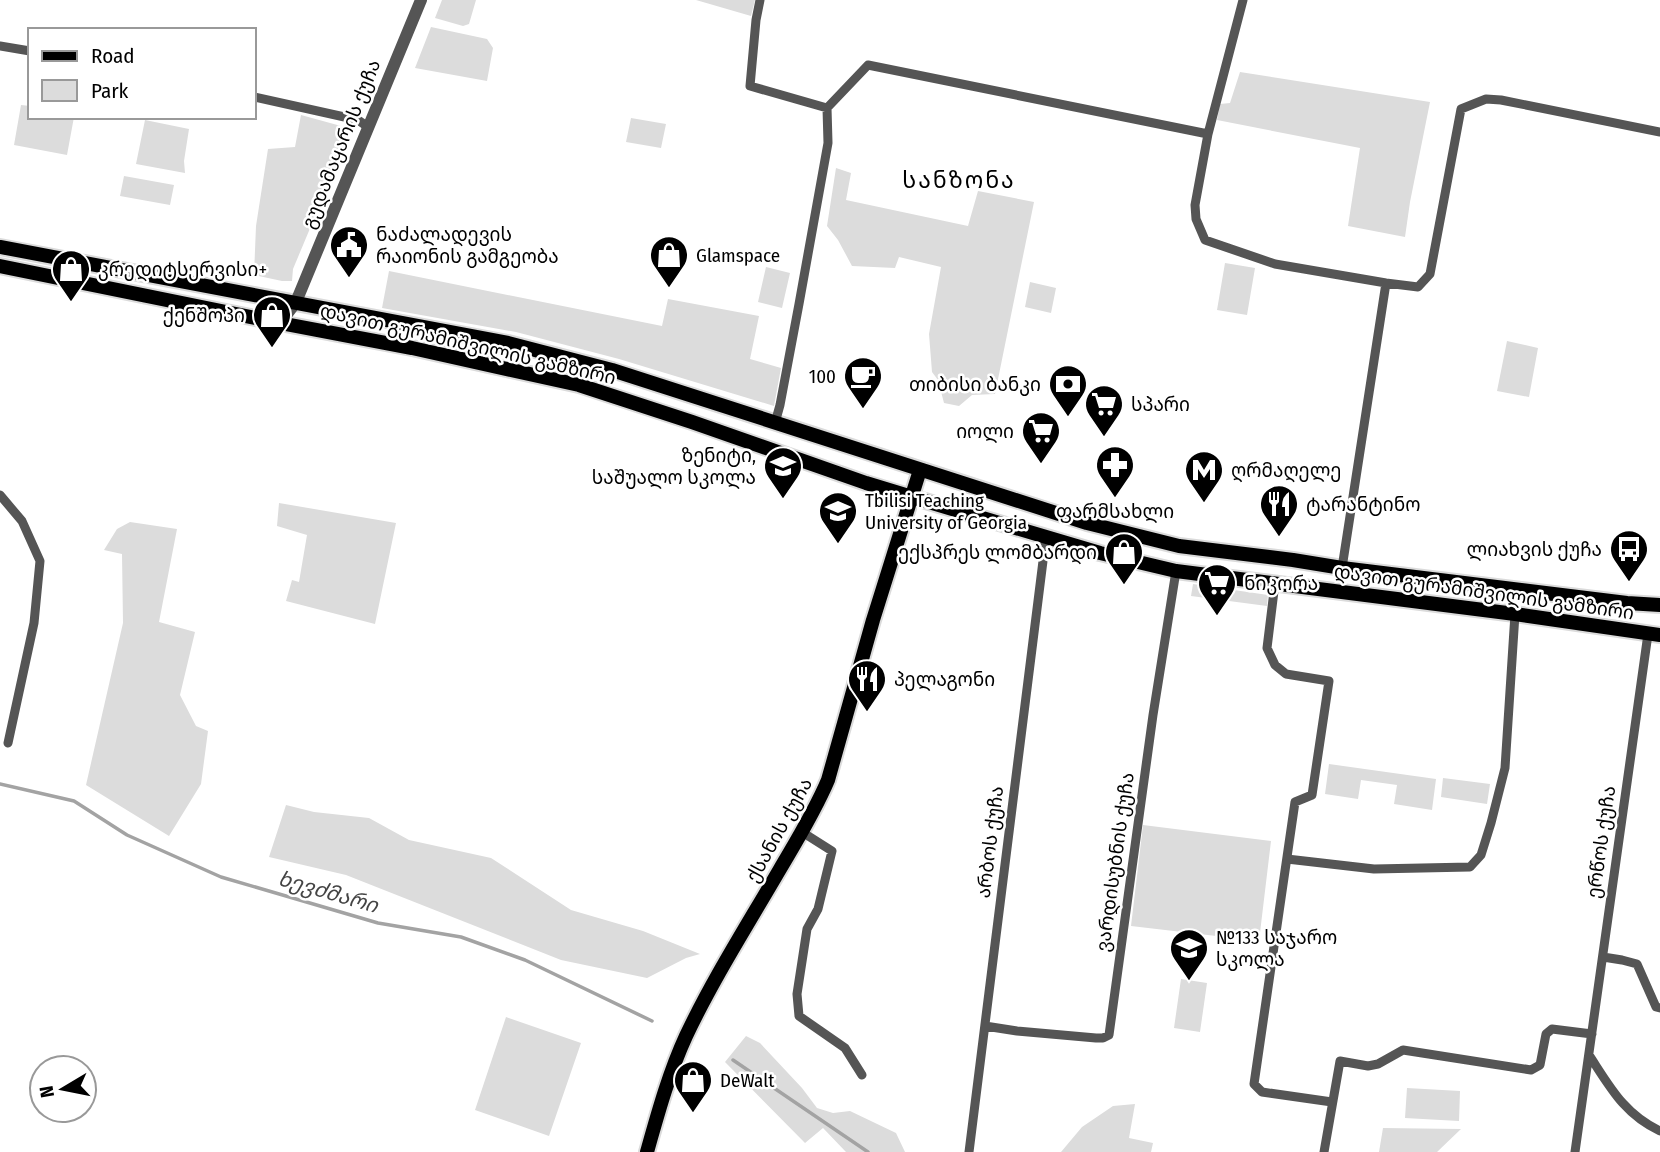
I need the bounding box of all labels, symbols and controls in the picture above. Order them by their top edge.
legend [28,28,256,119]
text: Road [91,43,135,69]
street label: გუდამაყარის ქუჩა [297,56,386,232]
text: Park [91,78,129,104]
district label: სანზონა [902,166,1016,194]
place label: ნაძალადევის რაიონის გამგეობა [376,223,559,268]
public building icon: ნაძალადევის რაიონის გამგეობა [328,224,370,279]
shop icon: Glamspace [648,234,690,289]
place label: Glamspace [696,244,780,267]
shop icon: კრედიტსერვისი+ [50,248,92,303]
place label: კრედიტსერვისი+ [98,258,267,282]
shop icon: ქენშოპი [251,294,293,349]
street label: დავით გურამიშვილის გამზირი [318,299,618,390]
place label: ქენშოპი [163,304,245,327]
cafe icon: 100 [842,355,884,410]
bank icon: თიბისი ბანკი [1047,363,1089,418]
place label: 100 [809,365,836,388]
place label: თიბისი ბანკი [909,373,1041,396]
supermarket icon: სპარი [1083,383,1125,438]
place label: სპარი [1131,393,1190,416]
supermarket icon: იოლი [1020,410,1062,465]
place label: იოლი [956,420,1014,444]
place label: ზენიტი, საშუალო სკოლა [592,444,756,490]
pharmacy icon: ფარმსახლი [1094,444,1136,499]
school or university icon: ზენიტი, საშუალო სკოლა [762,445,804,500]
metro station icon: ღრმაღელე [1183,449,1225,504]
place label: ღრმაღელე [1231,459,1341,483]
restaurant icon: ტარანტინო [1258,483,1300,538]
place label: Tbilisi Teaching University of Georgia [865,489,1027,534]
school or university icon: Tbilisi Teaching University of Georgia [817,490,859,545]
place label: ტარანტინო [1306,493,1420,516]
place label: ფარმსახლი [1056,500,1174,524]
bus stop icon: ლიახვის ქუჩა [1608,528,1650,583]
shop icon: ექსპრეს ლომბარდი [1103,531,1145,586]
place label: ლიახვის ქუჩა [1467,538,1602,562]
place label: ექსპრეს ლომბარდი [898,541,1097,565]
street label: დავით გურამიშვილის გამზირი [1332,560,1635,625]
supermarket icon: ნიკორა [1196,562,1238,617]
place label: ნიკორა [1244,572,1318,595]
restaurant icon: პელაგონი [846,658,888,713]
place label: პელაგონი [894,668,995,692]
street label: ვარდისუბნის ქუჩა [1091,771,1140,953]
street label: ქსანის ქუჩა [741,774,817,886]
street label: ერწოს ქუჩა [1582,784,1620,900]
street label: არბოს ქუჩა [972,785,1008,899]
water label: ხევძმარი [275,865,382,919]
place label: №133 საჯარო სკოლა [1216,926,1337,972]
school or university icon: №133 საჯარო სკოლა [1168,927,1210,982]
north arrow [28,1054,98,1124]
shop icon: DeWalt [672,1059,714,1114]
place label: DeWalt [720,1069,775,1092]
text: N [34,1084,59,1099]

